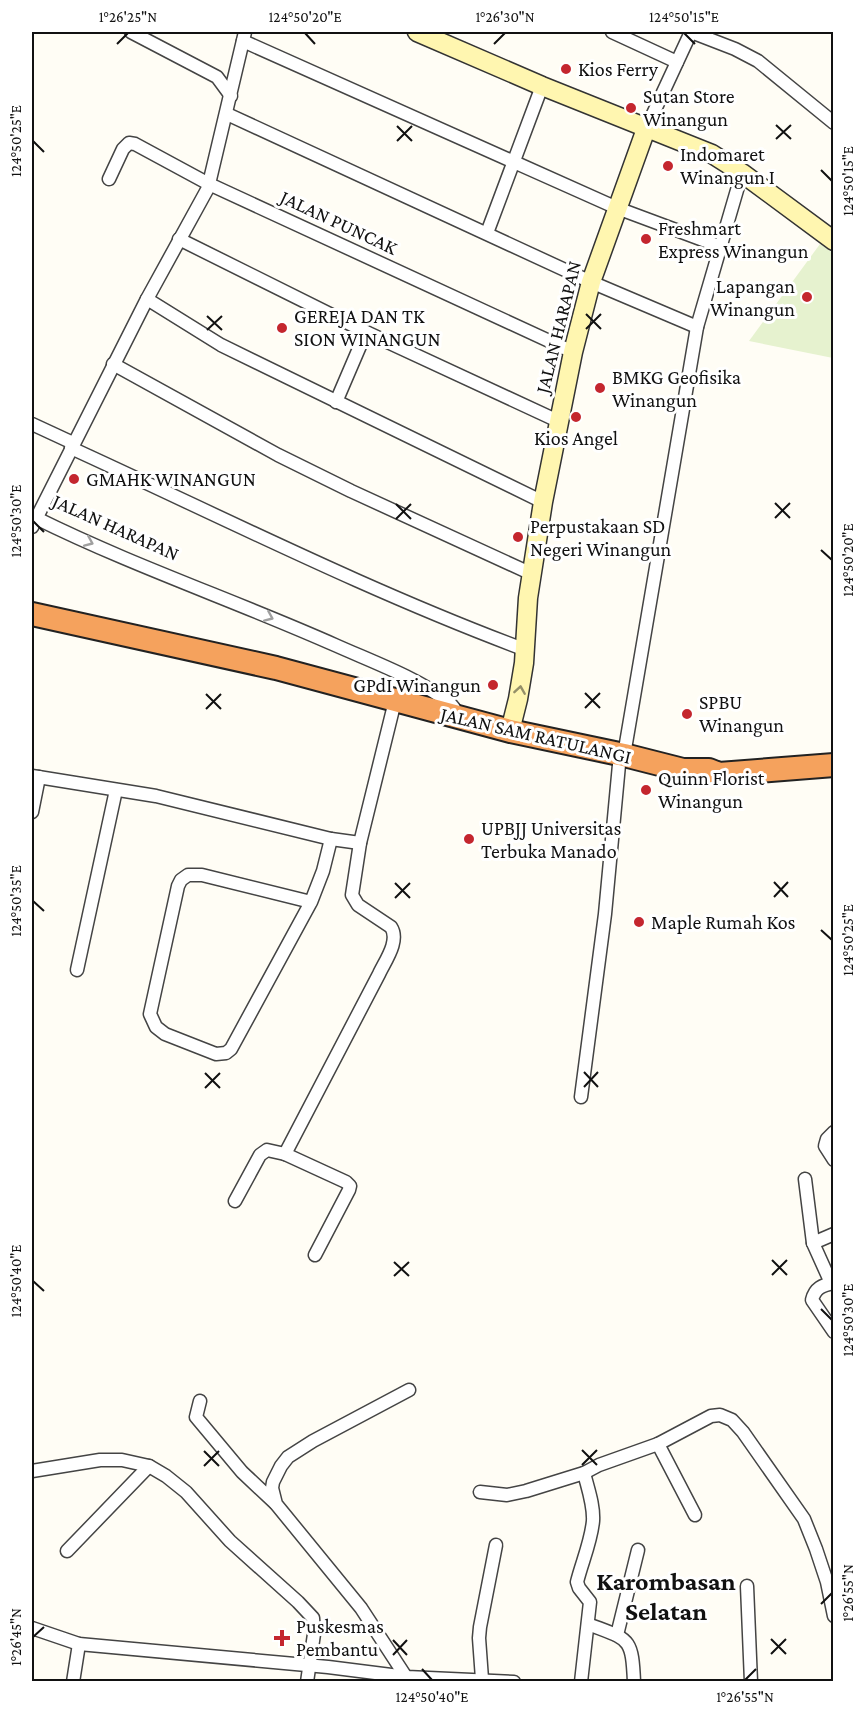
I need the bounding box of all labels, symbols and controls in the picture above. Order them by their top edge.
text: 1°26'25"N [99,9,157,25]
text: 124°50'20"E [268,9,342,25]
text: 1°26'30"N [475,9,535,25]
text: 124°50'15"E [649,9,719,25]
place label: Kios Ferry [578,58,659,81]
marker: Kios Ferry [559,62,573,76]
place label: Sutan Store Winangun [643,85,735,131]
marker: Sutan Store Winangun [624,101,638,115]
text: 124°50'25"E [8,105,24,177]
place label: Indomaret Winangun I [680,143,775,189]
text: 124°50'15"E [840,146,856,216]
marker: Indomaret Winangun I [661,159,675,173]
street label: JALAN PUNCAK [275,185,401,260]
place label: Freshmart Express Winangun [658,217,809,263]
marker: Freshmart Express Winangun [639,232,653,246]
street label: JALAN HARAPAN [530,258,586,398]
place label: Lapangan Winangun [710,275,795,321]
marker: Lapangan Winangun [800,290,814,304]
place label: GEREJA DAN TK SION WINANGUN [294,305,441,350]
marker: GEREJA DAN TK SION WINANGUN [275,321,289,335]
place label: BMKG Geofisika Winangun [612,366,741,412]
marker: BMKG Geofisika Winangun [593,381,607,395]
marker: Kios Angel [569,410,583,424]
place label: Kios Angel [534,427,618,450]
place label: GMAHK WINANGUN [86,468,256,490]
marker: GMAHK WINANGUN [67,472,81,486]
text: 124°50'30"E [8,485,24,557]
street label: JALAN HARAPAN [47,489,183,566]
place label: Perpustakaan SD Negeri Winangun [530,515,672,561]
text: 124°50'20"E [840,523,856,597]
marker: Perpustakaan SD Negeri Winangun [511,530,525,544]
one-way arrow [83,535,94,547]
one-way arrow [263,610,274,622]
place label: GPdI Winangun [353,674,481,697]
marker: GPdI Winangun [486,678,500,692]
one-way arrow [513,686,525,695]
place label: SPBU Winangun [699,691,784,737]
street label: JALAN SAM RATULANGI [436,702,633,769]
marker: SPBU Winangun [680,707,694,721]
place label: Quinn Florist Winangun [658,767,765,813]
marker: Quinn Florist Winangun [639,783,653,797]
place label: UPBJJ Universitas Terbuka Manado [481,817,621,862]
marker: UPBJJ Universitas Terbuka Manado [462,832,476,846]
text: 124°50'35"E [8,865,24,937]
text: 124°50'25"E [840,904,856,976]
place label: Maple Rumah Kos [651,911,796,934]
marker: Maple Rumah Kos [632,915,646,929]
text: 124°50'40"E [8,1245,24,1317]
text: 124°50'30"E [840,1284,856,1356]
text: 1°26'55"N [840,1564,856,1622]
district label: Karombasan Selatan [596,1567,736,1626]
text: 1°26'45"N [8,1608,24,1666]
place label: Puskesmas Pembantu [296,1615,384,1660]
marker: Puskesmas Pembantu [273,1629,291,1647]
text: 124°50'40"E [396,1689,468,1705]
text: 1°26'55"N [716,1689,774,1705]

